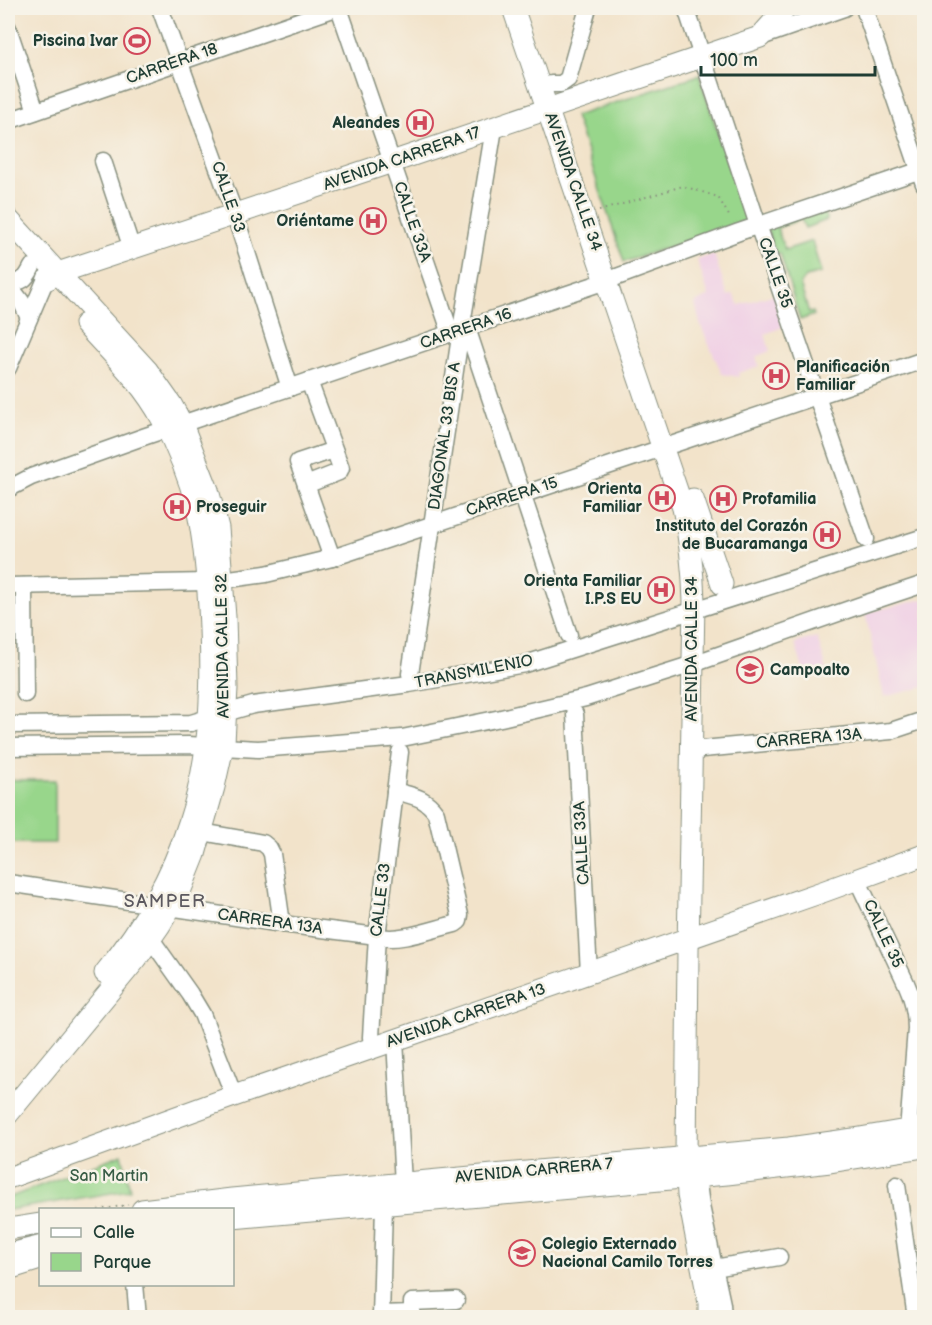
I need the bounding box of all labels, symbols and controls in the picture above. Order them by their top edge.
sports icon: Piscina Ivar [122,26,152,56]
place label: Piscina Ivar [33,32,119,51]
street label: CARRERA 18 [124,39,220,89]
scale bar [701,39,875,77]
text: 100 m [710,50,758,71]
hospital icon: Aleandes [405,108,435,138]
street label: AVENIDA CALLE 34 [540,110,606,254]
place label: Aleandes [331,114,400,133]
street label: AVENIDA CARRERA 17 [321,123,483,195]
street label: CALLE 33 [207,159,249,235]
street label: CALLE 33A [389,179,435,265]
hospital icon: Oriéntame [358,206,388,236]
place label: Oriéntame [276,212,354,231]
street label: CALLE 35 [754,235,796,311]
street label: CARRERA 16 [418,304,515,354]
place label: Planificación Familiar [796,358,890,395]
street label: DIAGONAL 33 BIS A [425,361,465,511]
hospital icon: Planificación Familiar [761,361,791,391]
street label: CARRERA 15 [464,473,560,521]
place label: Orienta Familiar [583,480,643,517]
hospital icon: Orienta Familiar [647,483,677,513]
hospital icon: Profamilia [708,484,738,514]
place label: Profamilia [742,490,816,509]
hospital icon: Proseguir [162,492,192,522]
place label: Proseguir [196,498,267,517]
place label: Instituto del Corazón de Bucaramanga [656,517,808,554]
hospital icon: Instituto del Corazón de Bucaramanga [812,520,842,550]
place label: Orienta Familiar I.P.S EU [524,572,643,609]
street label: AVENIDA CALLE 32 [212,573,234,719]
hospital icon: Orienta Familiar I.P.S EU [646,575,676,605]
street label: AVENIDA CALLE 34 [683,576,702,722]
street label: TRANSMILENIO [413,651,535,693]
school or university icon: Campoalto [735,655,765,685]
place label: Campoalto [770,661,850,680]
street label: CARRERA 13A [756,725,863,753]
street label: CALLE 33A [570,800,594,885]
street label: CALLE 33 [367,862,395,938]
district label: SAMPER [124,891,206,912]
street label: CALLE 35 [859,897,907,971]
street label: CARRERA 13A [216,905,324,939]
street label: AVENIDA CARRERA 13 [384,980,548,1052]
street label: AVENIDA CARRERA 7 [454,1155,614,1187]
park label: San Martin [70,1167,148,1186]
legend [39,1208,234,1286]
text: Calle [93,1222,135,1243]
place label: Colegio Externado Nacional Camilo Torres [542,1235,713,1272]
school or university icon: Colegio Externado Nacional Camilo Torres [507,1238,537,1268]
text: Parque [93,1252,151,1273]

